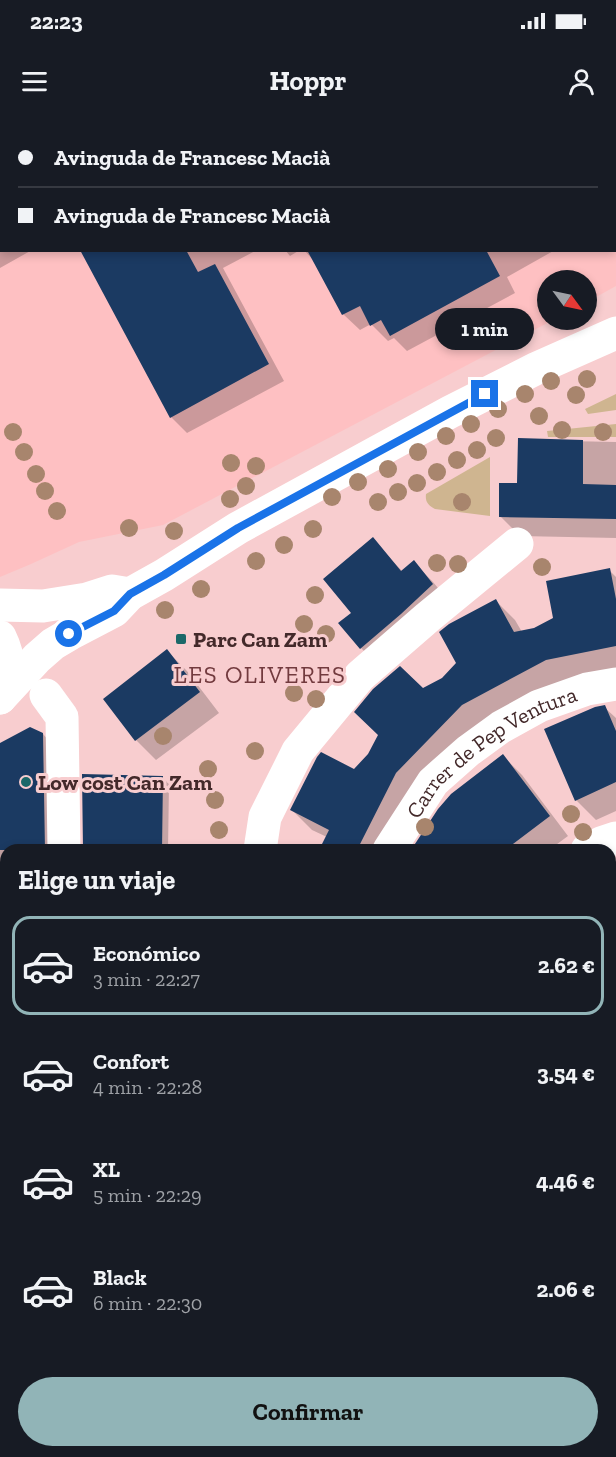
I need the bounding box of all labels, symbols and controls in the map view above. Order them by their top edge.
text: 22:23 [30,8,83,35]
icon: menu [18,65,51,98]
text: Hoppr [270,65,346,97]
icon: person [565,65,598,98]
text: Avinguda de Francesc Macià [54,144,330,171]
text: Avinguda de Francesc Macià [54,202,330,229]
north arrow [537,270,597,330]
map controls [537,270,597,330]
callout: 1 min [436,307,534,349]
text: 1 min [461,317,508,341]
route end [471,380,498,407]
route start [55,620,82,647]
place label: Parc Can Zam [193,626,328,653]
marker: Parc Can Zam [174,632,188,646]
district label: LES OLIVERES [174,660,346,689]
street label: Carrer de Pep Ventura [400,681,581,823]
place label: Low cost Can Zam [38,769,213,796]
marker: Low cost Can Zam [19,775,33,789]
text: Elige un viaje [18,864,175,896]
icon: car [21,939,75,993]
text: Económico [93,940,200,967]
text: 2.62 € [538,952,595,979]
text: 3 min · 22:27 [93,967,200,991]
icon: car [21,1047,75,1101]
text: Confort [93,1048,169,1075]
text: 3.54 € [537,1060,595,1087]
text: 4 min · 22:28 [93,1075,202,1099]
icon: car [21,1155,75,1209]
text: XL [93,1156,120,1183]
text: 4.46 € [536,1168,595,1195]
text: 5 min · 22:29 [93,1183,202,1207]
icon: car [21,1263,75,1317]
text: Black [93,1264,147,1291]
text: 2.06 € [537,1276,595,1303]
text: 6 min · 22:30 [93,1291,202,1315]
button: Confirmar [18,1377,598,1446]

